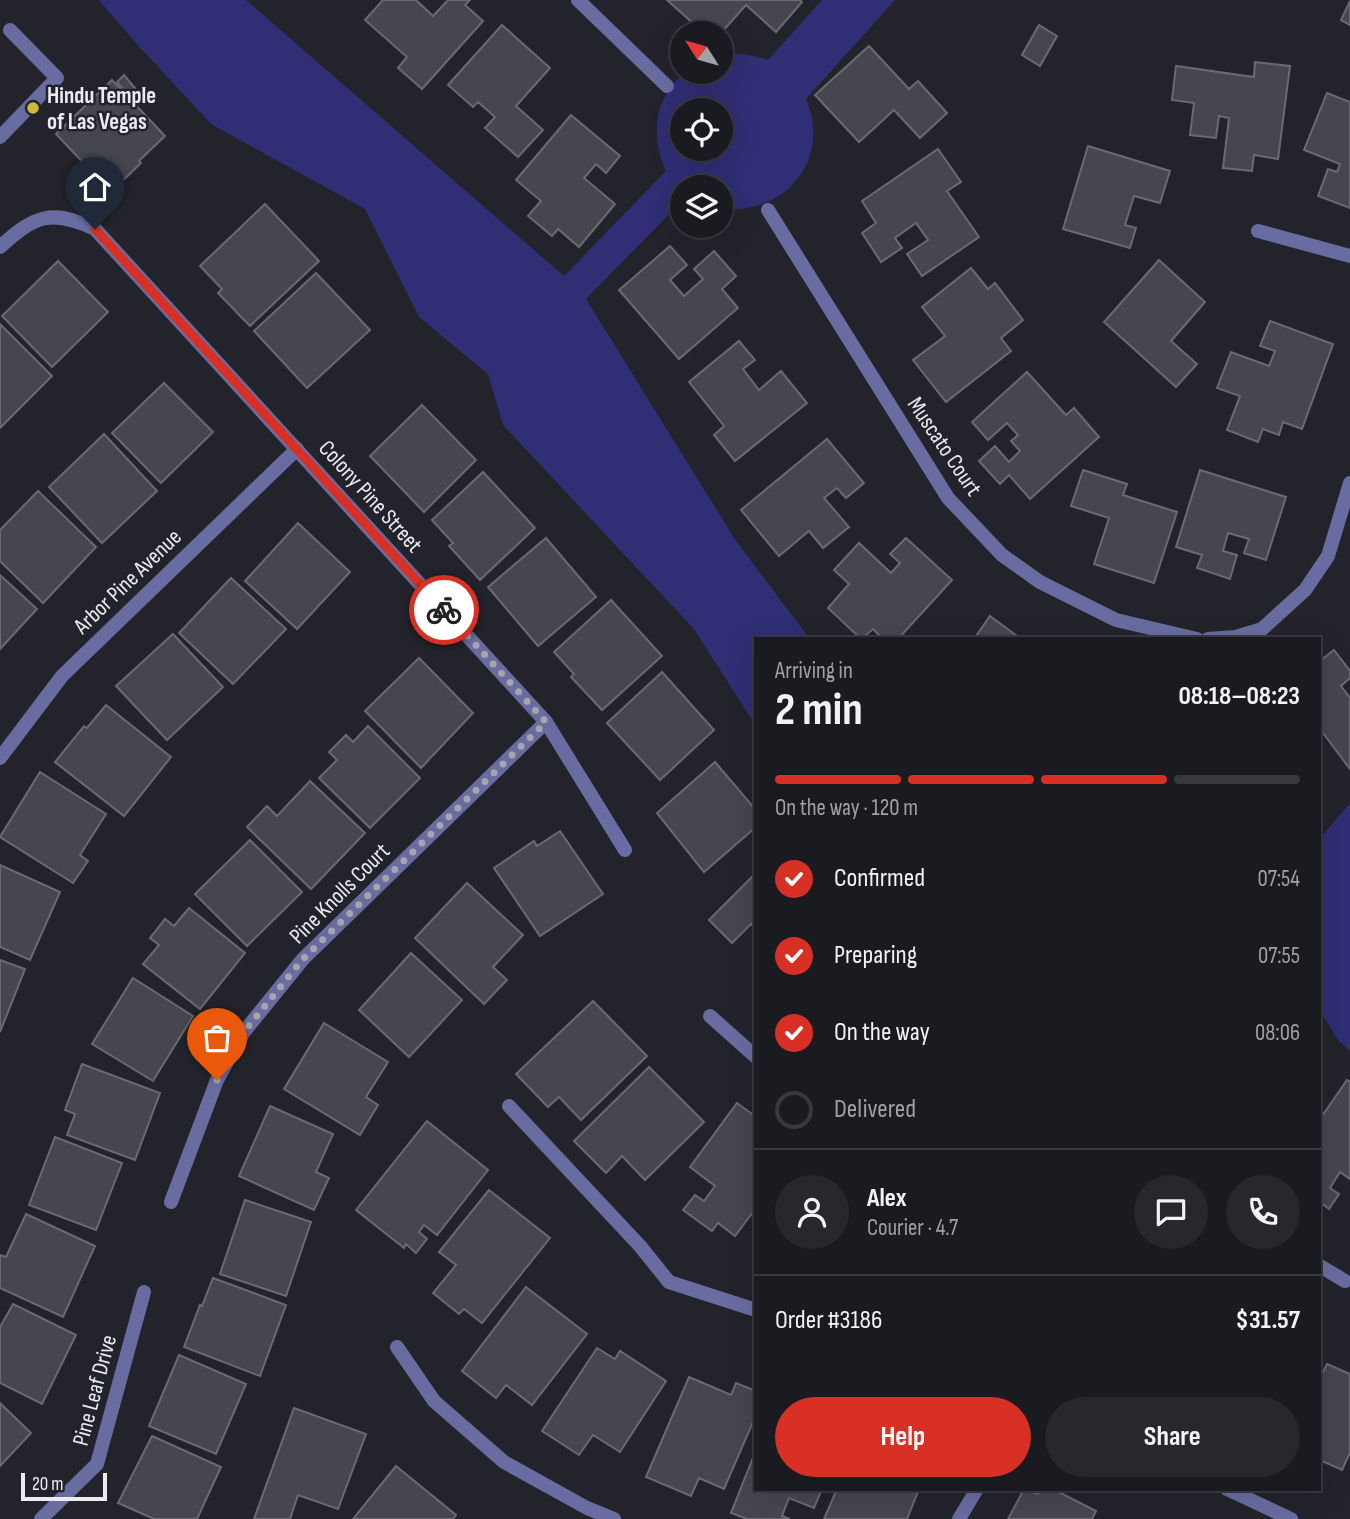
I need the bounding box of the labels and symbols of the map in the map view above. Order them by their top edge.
north arrow [670,21,733,84]
place label: Hindu Temple of Las Vegas [47,82,156,136]
marker: Hindu Temple of Las Vegas [25,100,41,116]
pin [65,157,125,229]
street label: Muscato Court [901,392,987,501]
street label: Colony Pine Street [312,435,428,559]
street label: Arbor Pine Avenue [67,523,187,641]
courier [409,575,479,645]
street label: Pine Knolls Court [284,838,396,950]
pin [187,1008,247,1080]
street label: Pine Leaf Drive [67,1332,123,1449]
scale bar [21,1470,107,1502]

